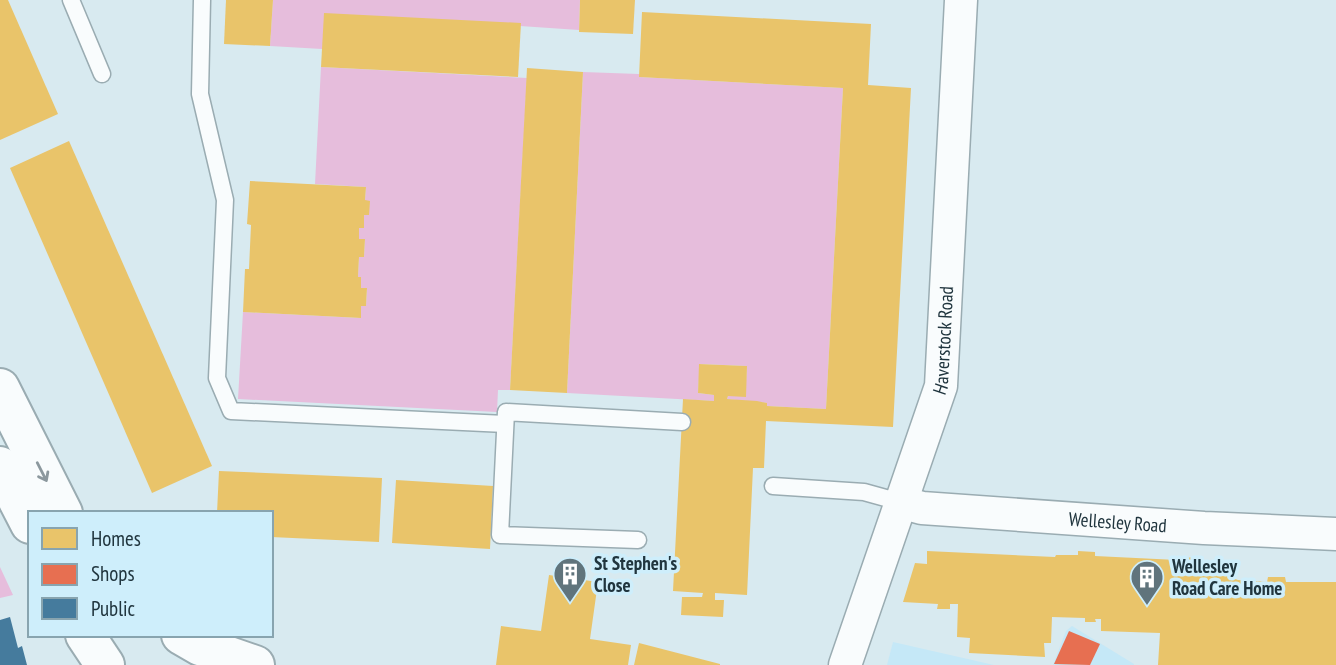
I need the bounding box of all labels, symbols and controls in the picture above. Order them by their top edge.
street label: Haverstock Road [927,285,958,398]
one-way arrow [35,461,49,482]
street label: Wellesley Road [1068,506,1168,537]
legend [28,511,273,637]
text: Homes [91,525,141,552]
place label: St Stephen's Close [594,551,677,597]
place label: Wellesley Road Care Home [1171,554,1283,600]
building icon: St Stephen's Close [551,555,589,604]
building icon: Wellesley Road Care Home [1128,558,1166,607]
text: Shops [91,560,135,587]
text: Public [91,595,136,622]

